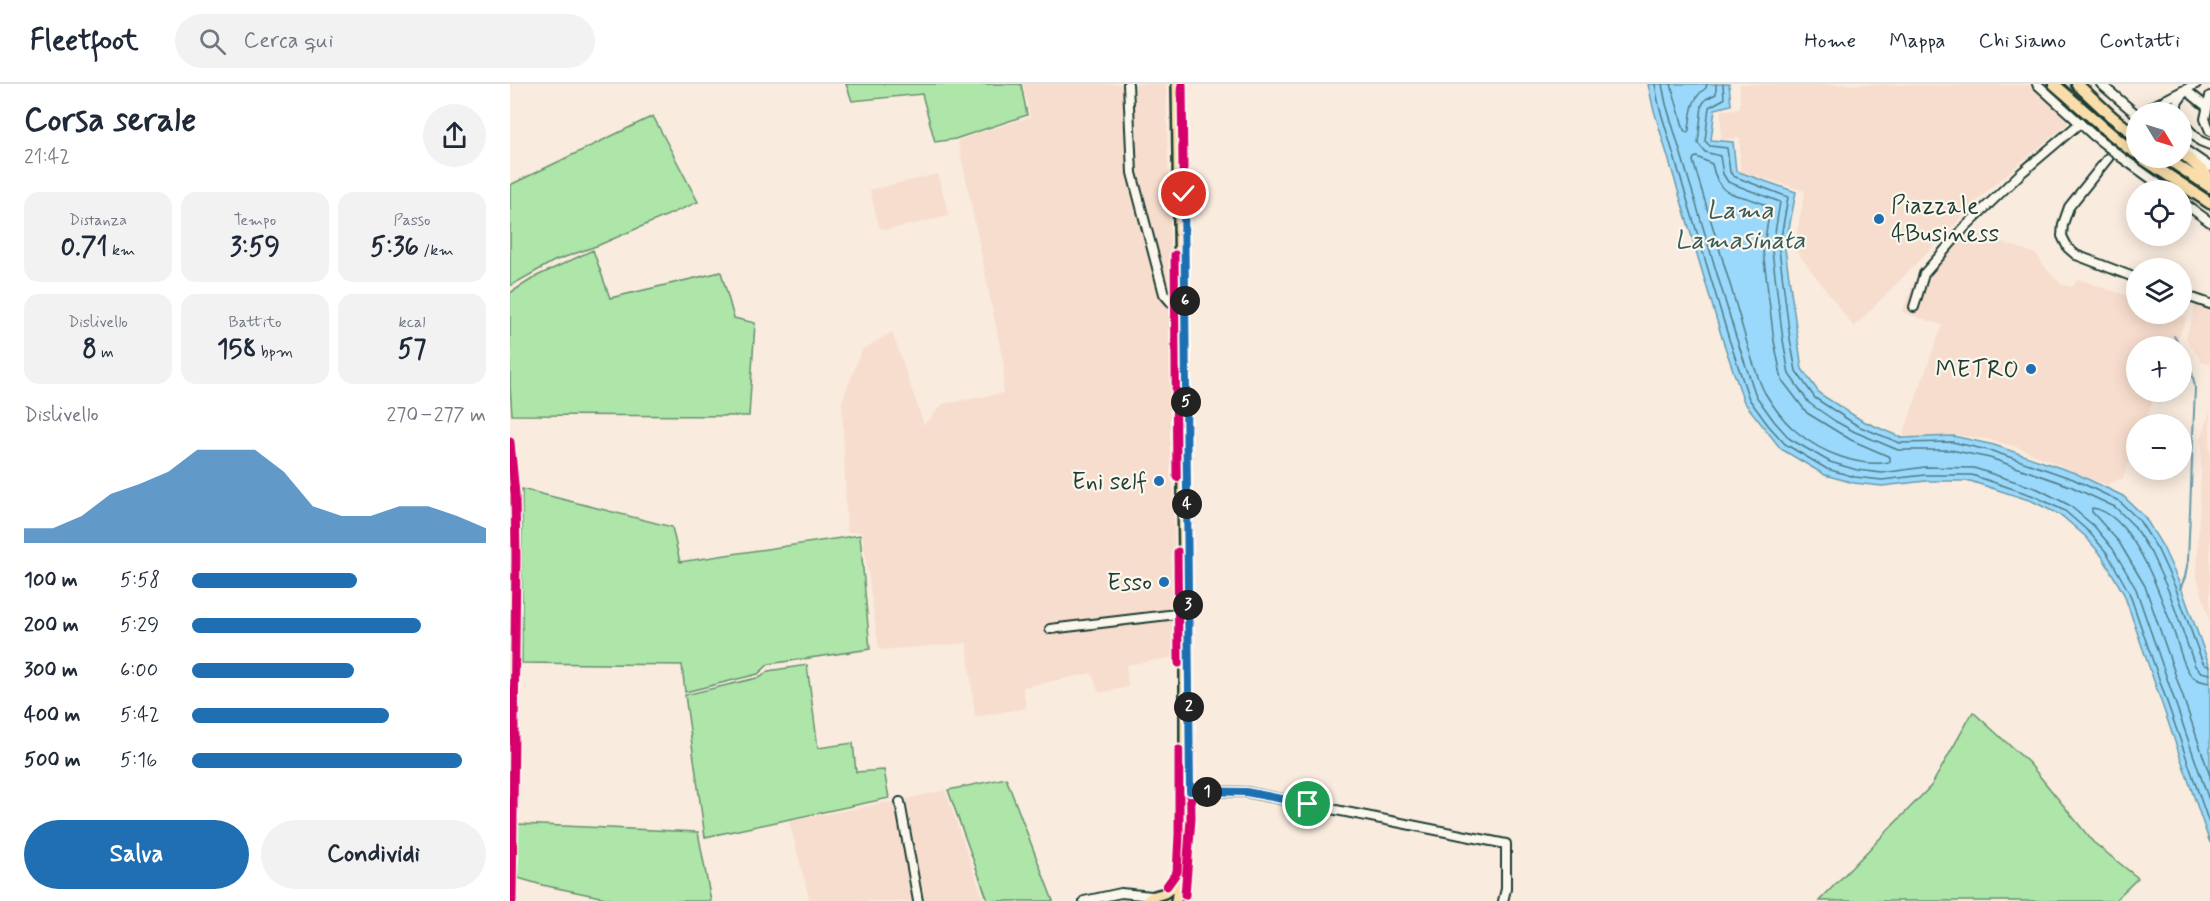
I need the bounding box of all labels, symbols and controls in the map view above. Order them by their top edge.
search box [175,14,595,68]
text: Fleetfoot [30,23,139,60]
icon: search [196,25,229,58]
text: Cerca qui [244,27,334,55]
text: Home [1804,27,1856,55]
text: Mappa [1889,27,1945,55]
text: Chi siamo [1978,27,2066,55]
text: Contatti [2099,27,2180,55]
text: Corsa serale [24,99,196,143]
north arrow [2126,102,2192,168]
map controls [2126,102,2192,480]
button: share [423,104,486,167]
text: 21:42 [24,144,70,171]
pin [1158,168,1209,219]
icon: check [1167,177,1200,210]
button: locate [2126,180,2192,246]
place label: Piazzale 4Business [1891,191,1999,250]
water label: Lama Lamasinata [1675,194,1806,258]
text: Distanza [69,210,127,231]
text: Tempo [234,210,276,231]
text: Passo [393,210,431,231]
marker: Piazzale 4Business [1872,212,1886,226]
text: 0.71 [61,231,108,265]
text: 3:59 [230,231,280,265]
text: 5:36 [370,231,419,265]
text: km [108,240,135,261]
text: /km [419,240,454,261]
button: layers [2126,258,2192,324]
pin: 6 [1170,286,1200,316]
text: 6 [1181,290,1189,311]
text: Dislivello [68,312,128,333]
text: Battito [229,312,281,333]
text: kcal [399,312,425,333]
text: 8 [82,333,97,367]
text: 158 [217,333,256,367]
text: 57 [398,333,426,367]
button: + [2126,336,2192,402]
text: m [97,342,114,363]
text: bpm [256,342,293,363]
place label: METRO [1935,355,2019,386]
marker: METRO [2024,362,2038,376]
pin: 5 [1171,387,1201,417]
text: 5 [1181,391,1191,412]
text: Dislivello [24,402,99,429]
text: 270–277 m [386,402,486,429]
button: − [2126,414,2192,480]
place label: Eni self [1072,467,1147,498]
marker: Eni self [1152,474,1166,488]
pin: 4 [1172,489,1202,519]
text: 4 [1182,493,1192,514]
text: 100 m [24,567,78,594]
text: 5:58 [120,567,160,594]
place label: Esso [1107,568,1152,599]
marker: Esso [1157,575,1171,589]
pin: 3 [1173,590,1203,620]
text: 3 [1184,594,1192,615]
text: 200 m [24,612,79,639]
text: 5:29 [120,612,159,639]
text: 300 m [24,657,78,684]
text: 6:00 [120,657,158,684]
pin: 2 [1174,692,1204,722]
text: 2 [1185,696,1193,717]
text: 400 m [24,702,80,729]
text: 5:42 [120,702,160,729]
text: 500 m [24,747,81,774]
text: 5:16 [120,747,157,774]
pin: 1 [1192,777,1222,807]
pin [1282,778,1333,829]
text: 1 [1203,781,1211,802]
icon: arrive [1291,787,1324,820]
button: Salva [24,820,249,889]
button: Condividi [261,820,486,889]

